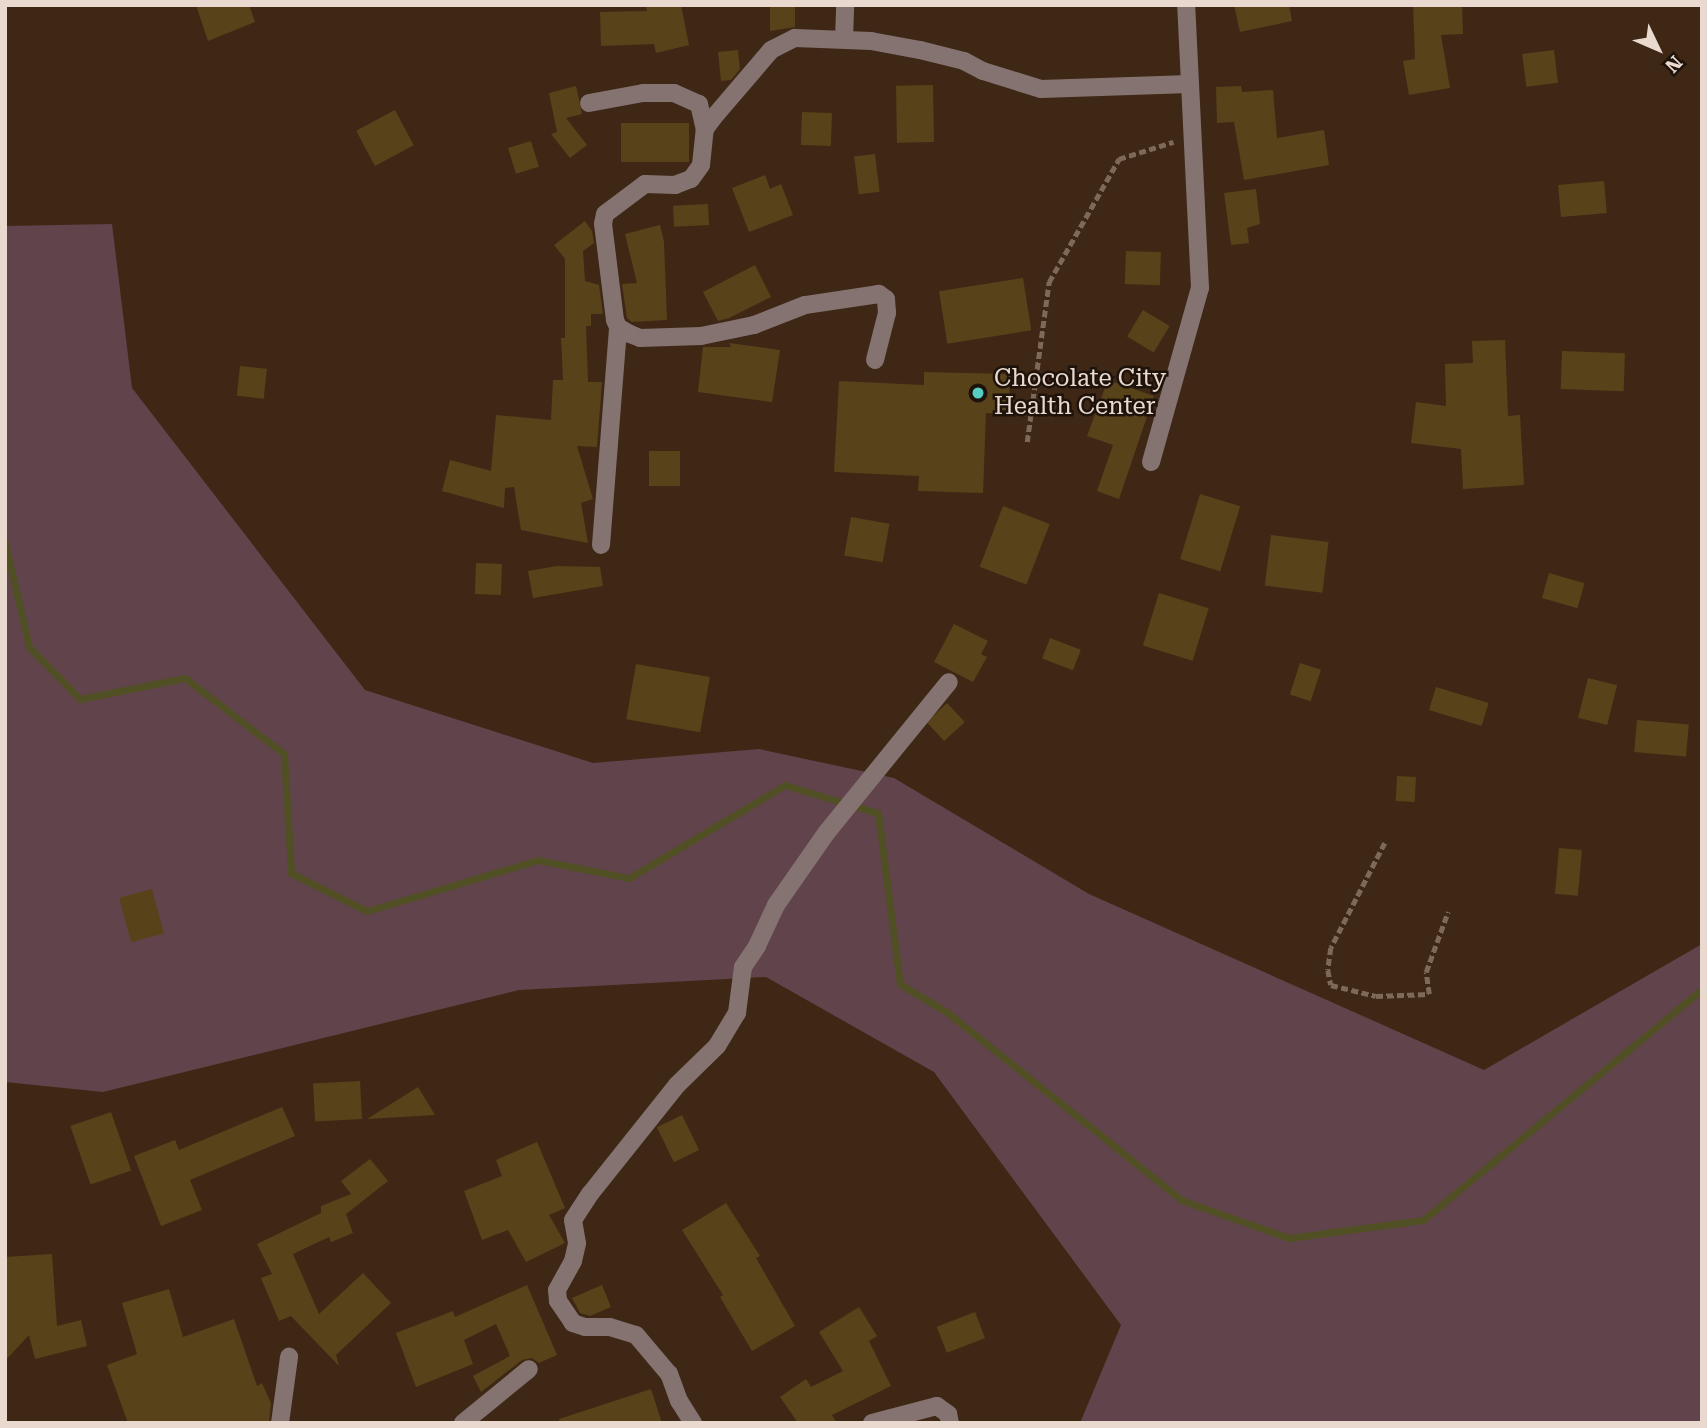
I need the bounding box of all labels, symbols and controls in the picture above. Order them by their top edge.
north arrow [1623,14,1693,84]
text: N [1660,51,1687,77]
place label: Chocolate City Health Center [994,365,1166,421]
marker: Chocolate City Health Center [968,383,988,403]

